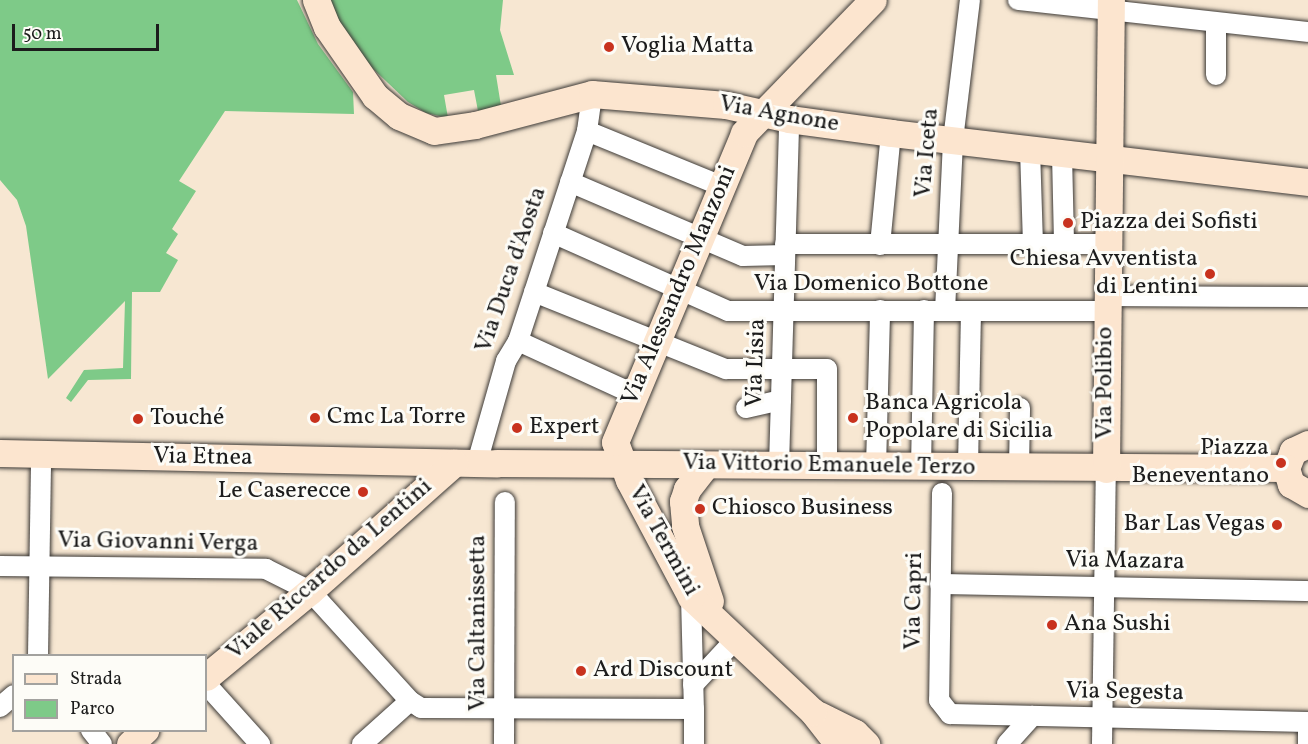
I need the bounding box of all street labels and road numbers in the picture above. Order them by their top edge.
street label: Via Agnone [717,90,841,140]
street label: Via Iceta [910,107,946,199]
street label: Via Alessandro Manzoni [616,162,744,410]
street label: Via Duca d'Aosta [470,183,554,357]
street label: Via Domenico Bottone [754,271,988,299]
street label: Via Lisia [741,318,773,408]
street label: Via Polibio [1092,327,1120,439]
street label: Via Etnea [153,443,253,473]
street label: Via Vittorio Emanuele Terzo [682,449,976,483]
street label: Viale Riccardo da Lentini [221,473,439,667]
street label: Via Termini [621,480,705,602]
street label: Via Giovanni Verga [57,527,259,559]
street label: Via Caltanissetta [465,535,493,711]
street label: Via Mazara [1065,547,1185,577]
street label: Via Capri [900,552,930,650]
street label: Via Segesta [1066,678,1184,708]

